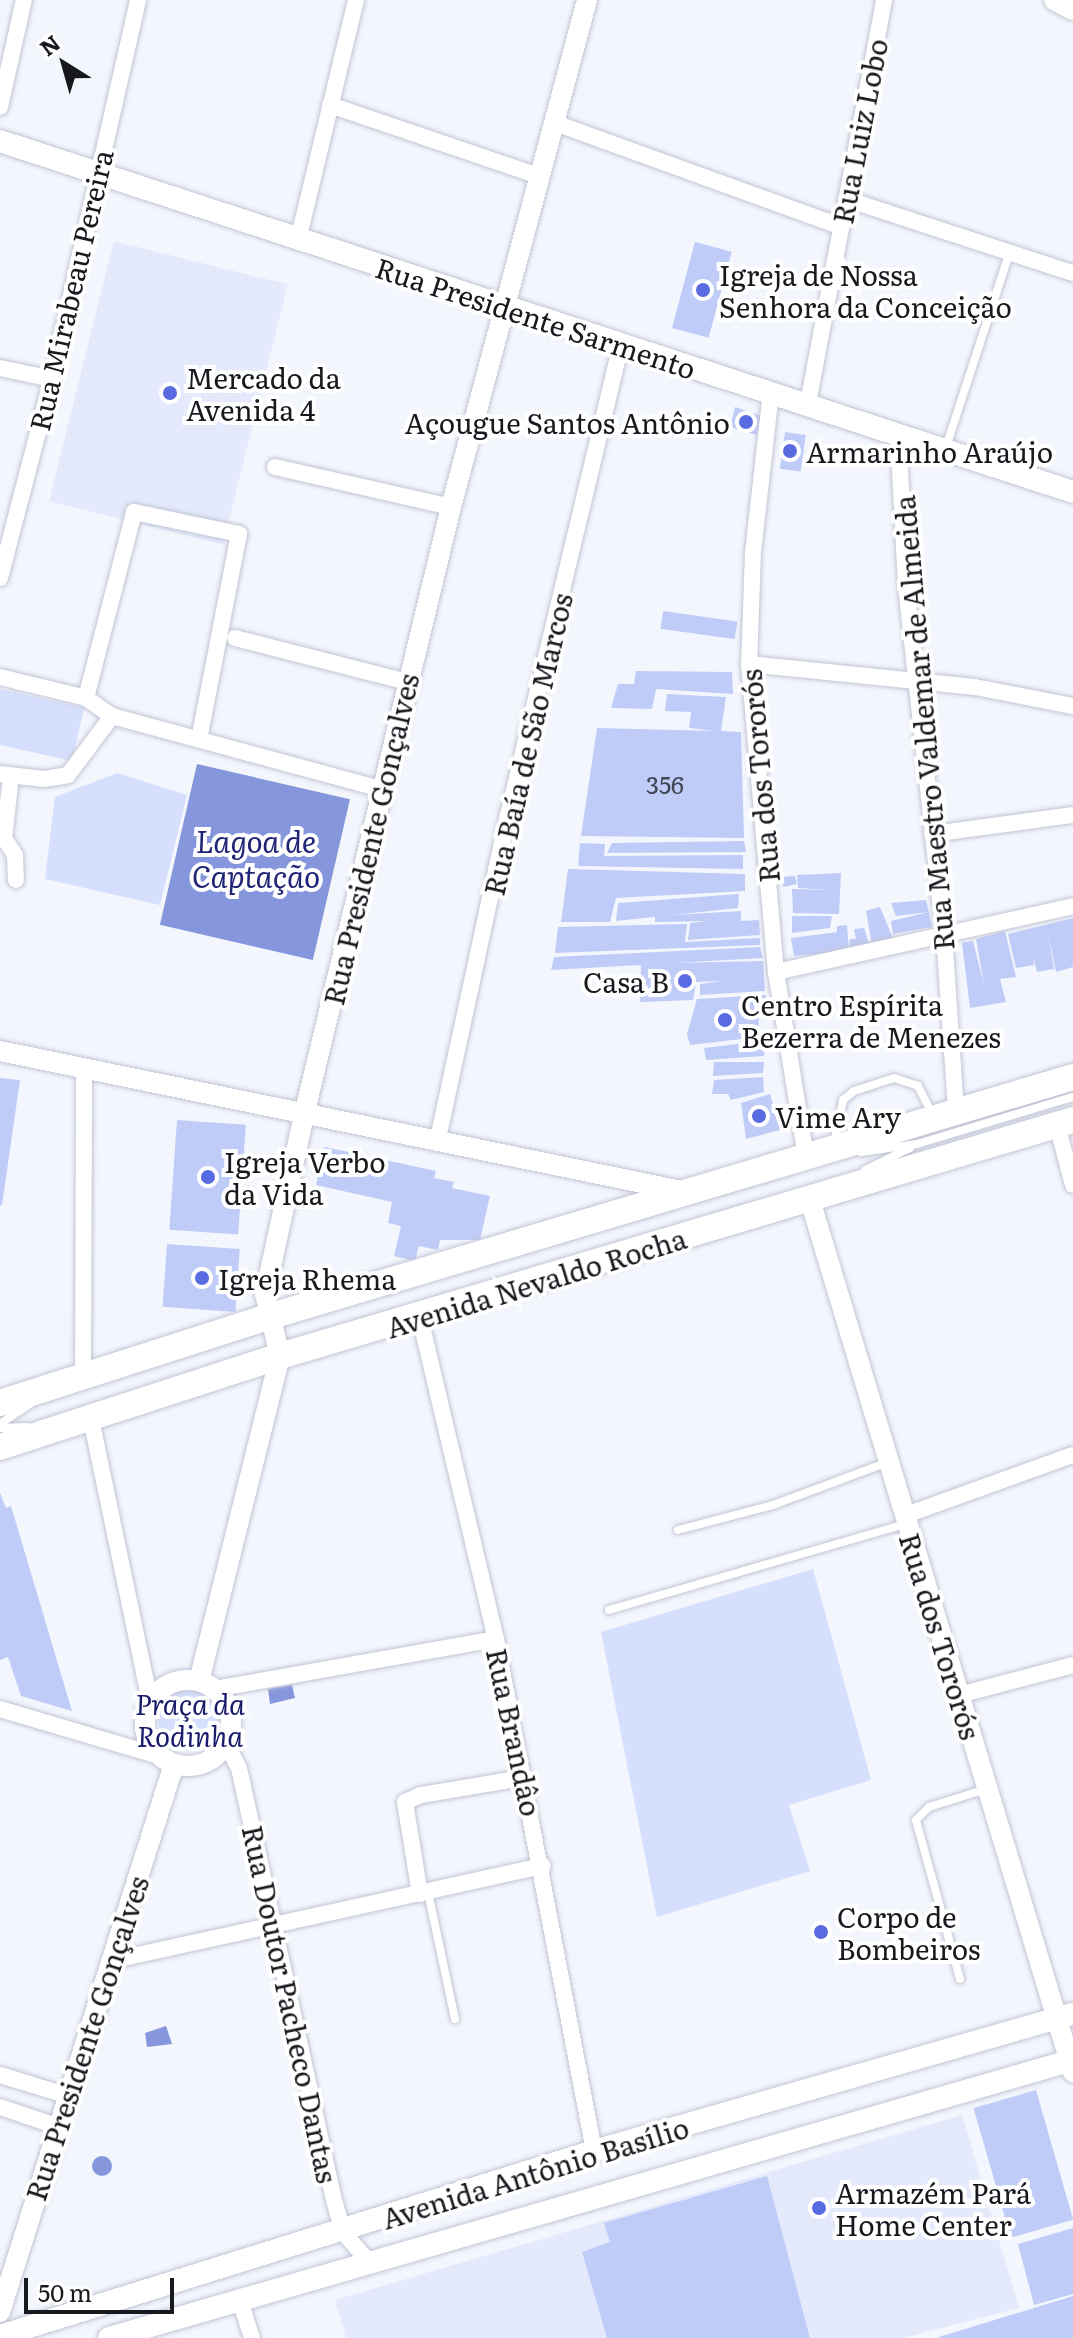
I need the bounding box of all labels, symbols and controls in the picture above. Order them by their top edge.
north arrow [24,24,104,104]
text: N [32,26,67,63]
street label: Rua Luiz Lobo [825,36,893,226]
street label: Rua Mirabeau Pereira [21,146,119,434]
street label: Rua Presidente Sarmento [372,249,700,385]
place label: Igreja de Nossa Senhora da Conceição [719,257,1012,323]
marker: Igreja de Nossa Senhora da Conceição [694,281,712,299]
place label: Mercado da Avenida 4 [186,360,341,426]
marker: Mercado da Avenida 4 [161,384,179,402]
place label: Açougue Santos Antônio [405,405,730,439]
marker: Açougue Santos Antônio [737,413,755,431]
place label: Armarinho Araújo [806,434,1053,468]
marker: Armarinho Araújo [781,442,799,460]
street label: Rua Maestro Valdemar de Almeida [886,494,960,952]
street label: Rua Baía de São Marcos [476,590,578,898]
street label: Rua dos Tororós [733,668,785,884]
street label: Rua Presidente Gonçalves [315,670,425,1008]
house number: 356 [646,770,684,798]
water label: Lagoa de Captação [192,822,320,892]
place label: Casa B [583,964,669,998]
marker: Casa B [676,972,694,990]
place label: Centro Espírita Bezerra de Menezes [741,987,1001,1053]
marker: Centro Espírita Bezerra de Menezes [716,1011,734,1029]
place label: Vime Ary [775,1099,901,1133]
marker: Vime Ary [750,1107,768,1125]
place label: Igreja Verbo da Vida [224,1144,386,1210]
marker: Igreja Verbo da Vida [199,1168,217,1186]
street label: Avenida Nevaldo Rocha [382,1220,690,1344]
place label: Igreja Rhema [218,1261,396,1295]
marker: Igreja Rhema [193,1269,211,1287]
street label: Rua dos Tororós [894,1529,988,1743]
street label: Rua Brandâo [481,1645,549,1819]
park label: Praça da Rodinha [135,1686,245,1752]
street label: Rua Doutor Pacheco Dantas [237,1822,345,2186]
street label: Rua Presidente Gonçalves [18,1872,154,2204]
place label: Corpo de Bombeiros [837,1899,980,1965]
marker: Corpo de Bombeiros [812,1923,830,1941]
street label: Avenida Antônio Basílio [377,2109,693,2235]
place label: Armazém Pará Home Center [835,2175,1031,2241]
marker: Armazém Pará Home Center [810,2199,828,2217]
scale bar [28,2262,178,2312]
text: 50 m [38,2274,92,2309]

